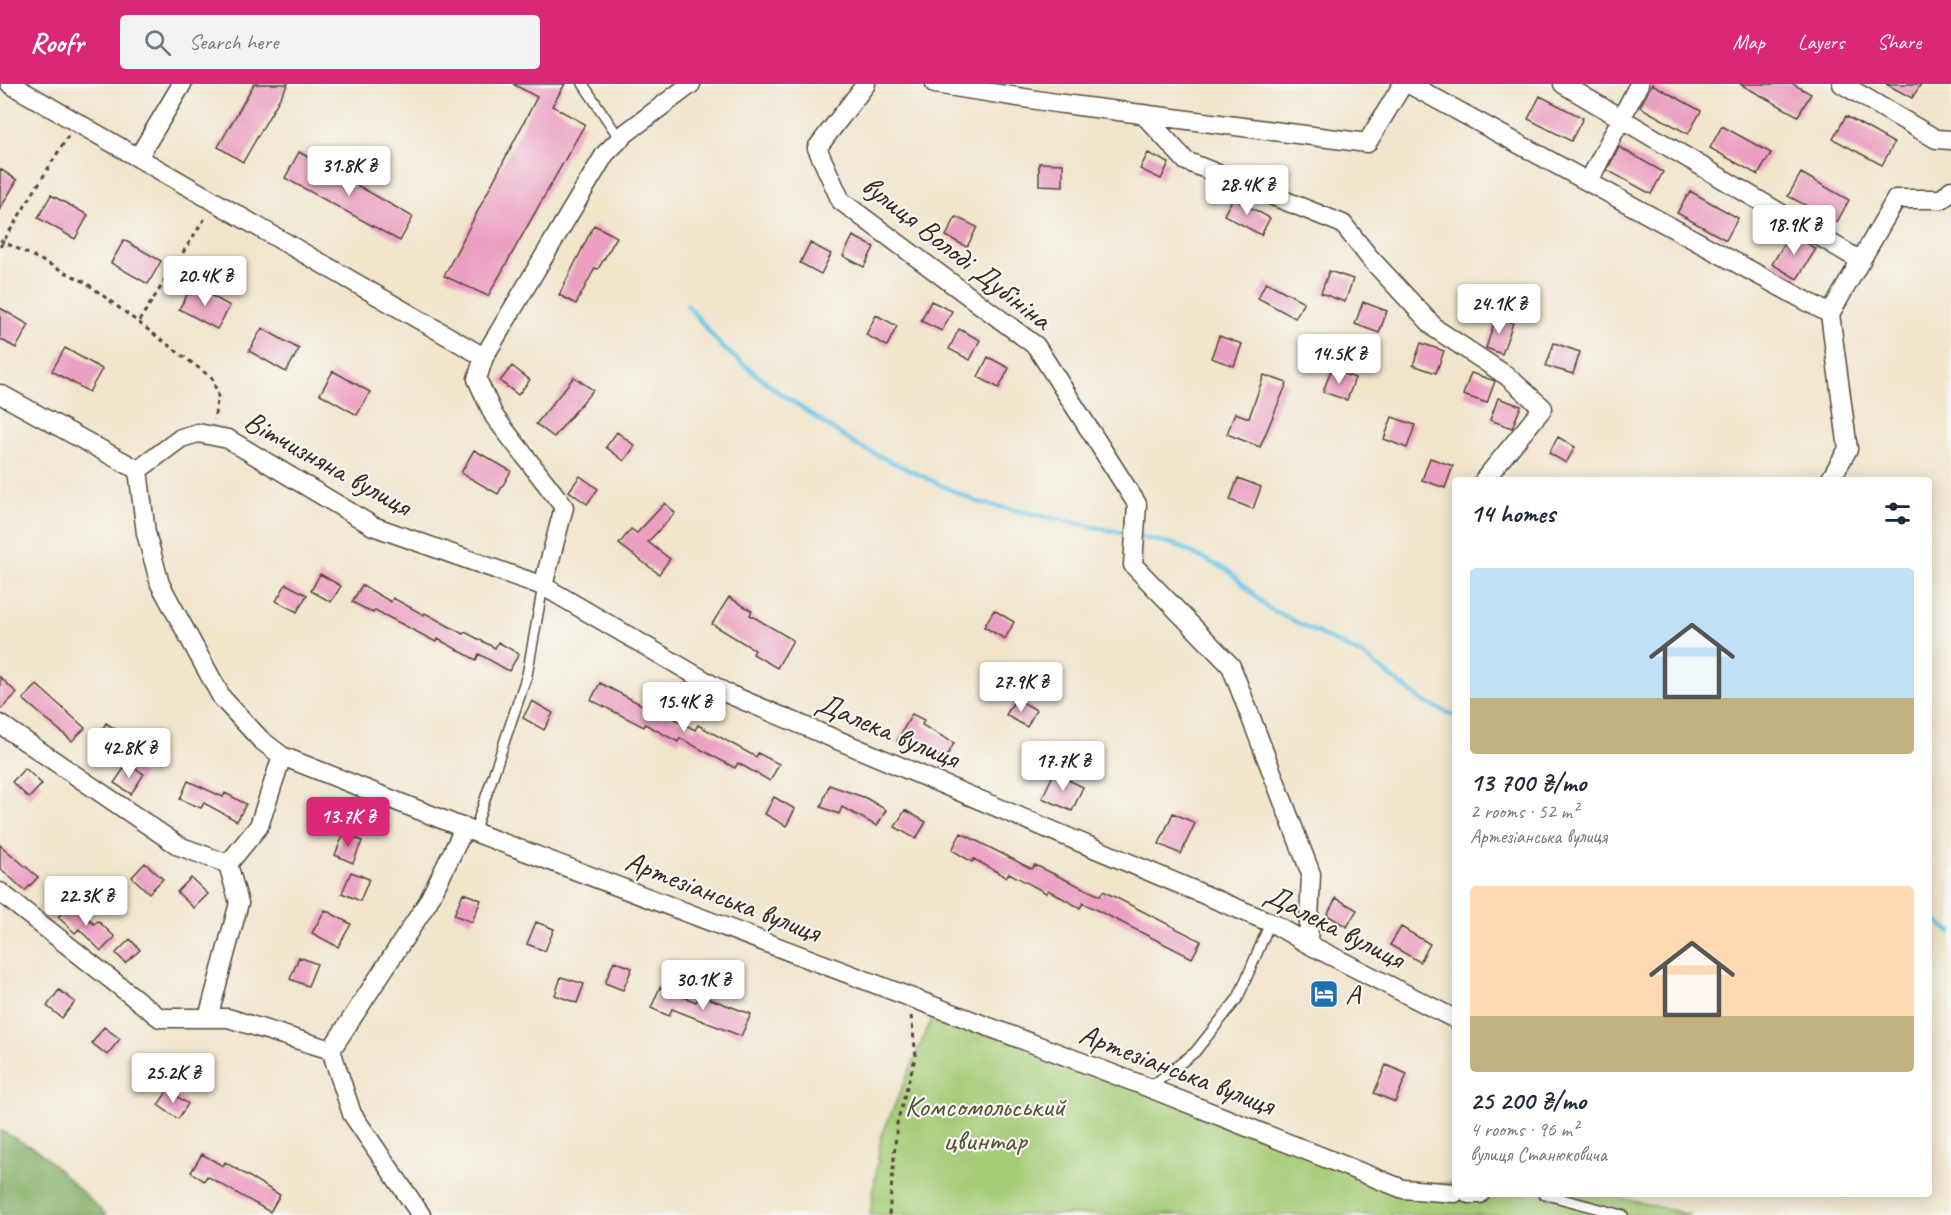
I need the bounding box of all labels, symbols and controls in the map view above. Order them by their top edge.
search box [120,15,540,69]
text: Roofr [30,25,84,60]
icon: search [141,26,174,59]
text: Search here [189,28,278,56]
text: Map [1732,29,1765,55]
text: Layers [1798,29,1844,55]
text: Share [1877,29,1921,55]
pin: 31.8K ₴ [294,146,404,197]
text: 31.8K ₴ [321,153,377,178]
pin: 28.4K ₴ [1192,165,1302,216]
street label: вулиця Володі Дубініна [855,166,1061,339]
text: 28.4K ₴ [1219,172,1275,197]
pin: 18.9K ₴ [1739,205,1849,256]
text: 18.9K ₴ [1767,212,1821,237]
pin: 20.4K ₴ [150,256,260,307]
text: 20.4K ₴ [177,263,233,288]
pin: 24.1K ₴ [1444,284,1554,335]
text: 24.1K ₴ [1471,291,1527,316]
pin: 14.5K ₴ [1284,334,1394,385]
text: 14.5K ₴ [1312,341,1366,366]
street label: Вітчизняна вулиця [238,402,421,526]
text: 14 homes [1470,497,1555,530]
icon: filters [1881,497,1914,530]
icon: home [1638,607,1746,715]
pin: 27.9K ₴ [966,662,1076,713]
text: 27.9K ₴ [994,669,1048,694]
pin: 15.4K ₴ [629,682,739,733]
street label: Далека вулиця [811,683,968,778]
text: 15.4K ₴ [657,689,711,714]
pin: 42.8K ₴ [74,728,184,779]
text: 42.8K ₴ [101,735,157,760]
pin: 17.7K ₴ [1008,741,1118,792]
text: 17.7K ₴ [1036,748,1090,773]
text: 13 700 ₴/mo [1470,766,1586,799]
pin: 13.7K ₴ [293,797,403,848]
text: 2 rooms · 52 m² [1470,799,1578,824]
text: 13.7K ₴ [320,804,376,829]
text: Артезіанська вулиця [1470,824,1607,849]
street label: Артезіанська вулиця [620,841,828,952]
street label: Далека вулиця [1259,875,1413,979]
pin: 22.3K ₴ [31,876,141,927]
text: 22.3K ₴ [58,883,114,908]
icon: home [1638,925,1746,1033]
pin: 30.1K ₴ [648,960,758,1011]
text: 30.1K ₴ [675,967,731,992]
place label: А [1345,975,1362,1013]
hotel icon: А [1308,978,1340,1010]
street label: Артезіанська вулиця [1074,1014,1282,1125]
pin: 25.2K ₴ [118,1053,228,1104]
text: 25.2K ₴ [146,1060,200,1085]
text: 25 200 ₴/mo [1470,1084,1586,1117]
park label: Комсомольський цвинтар [905,1087,1067,1159]
text: 4 rooms · 96 m² [1470,1117,1578,1142]
text: вулиця Станюковича [1470,1142,1607,1167]

